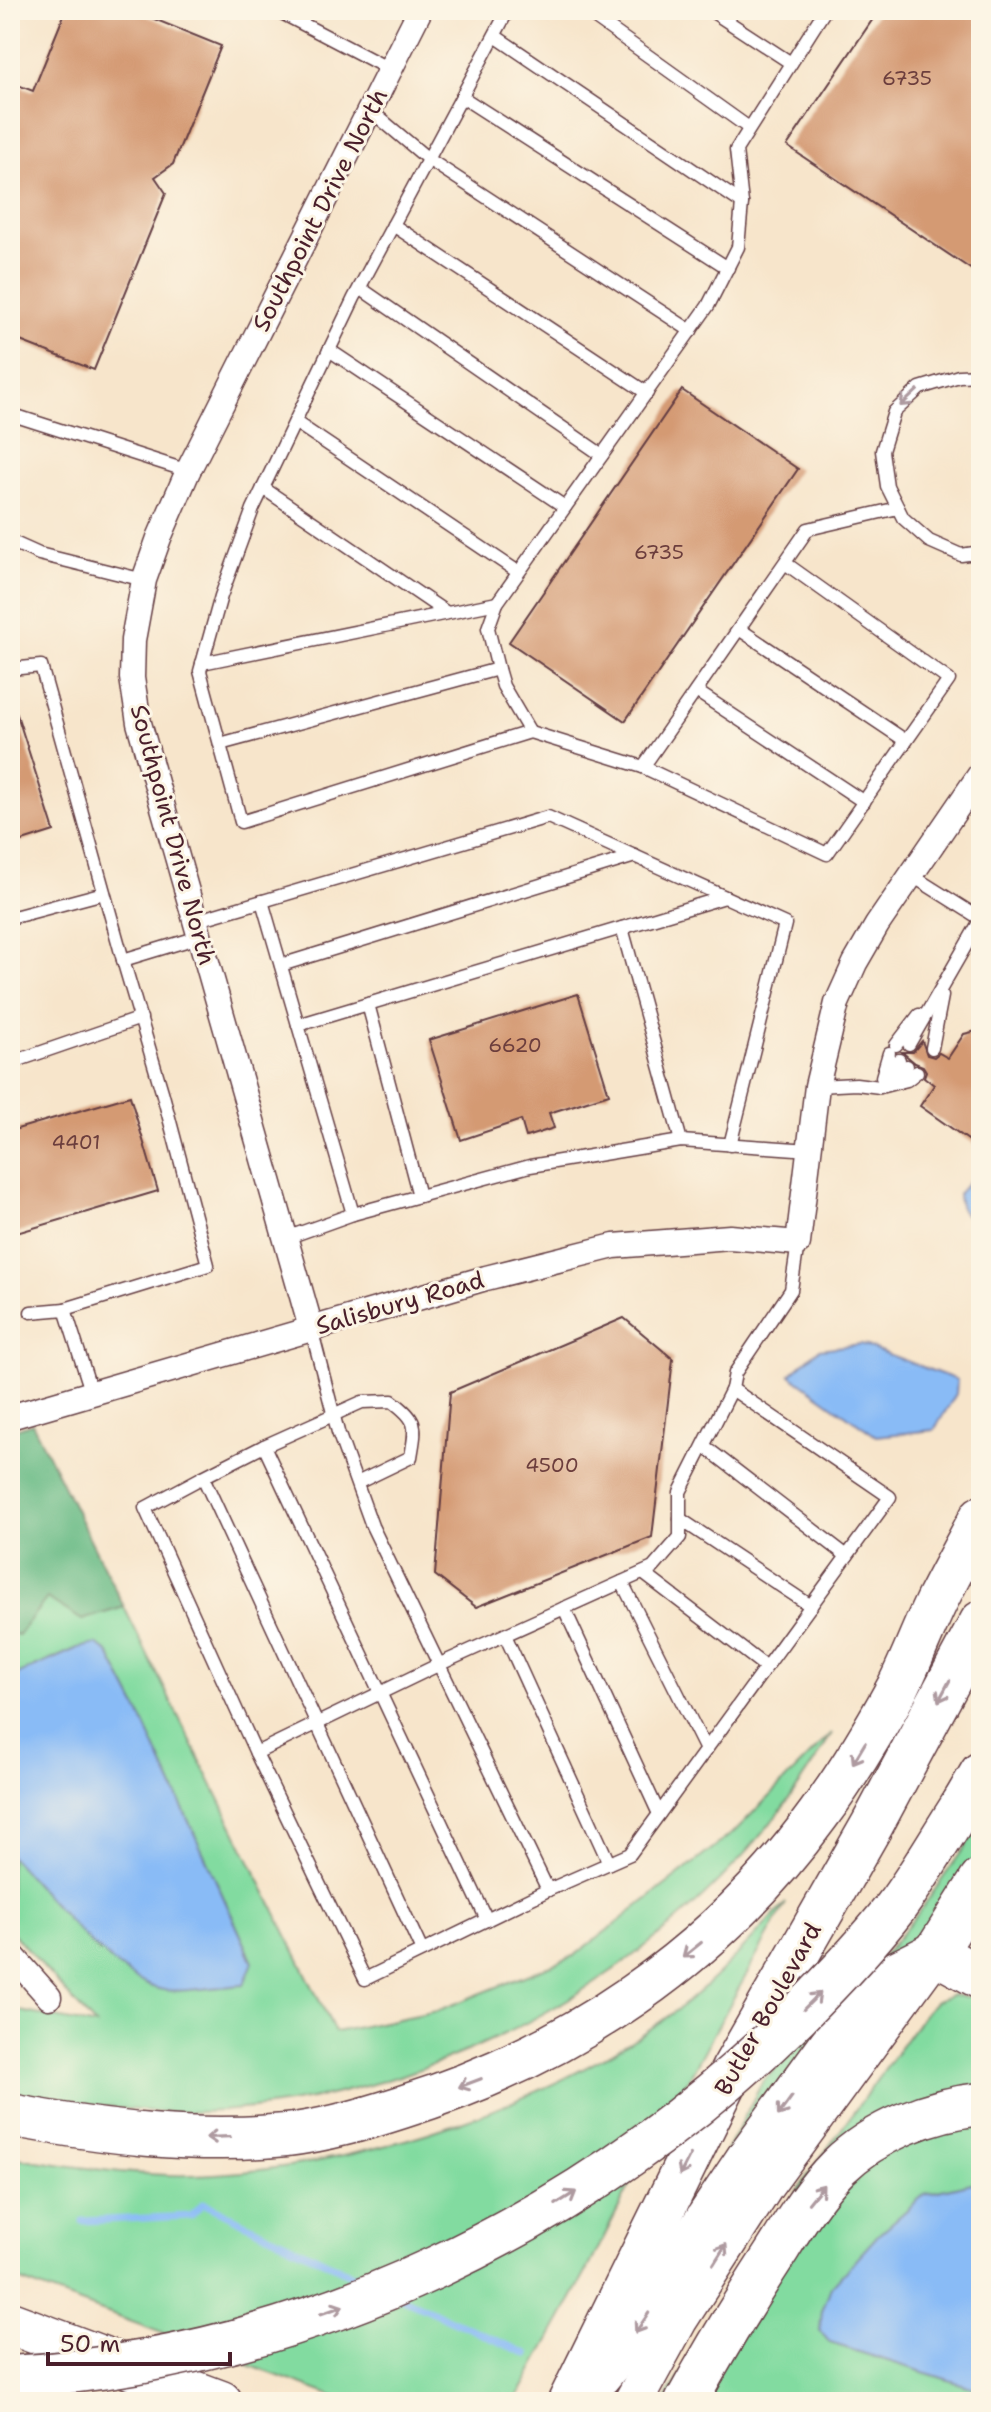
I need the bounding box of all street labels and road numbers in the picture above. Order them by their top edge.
street label: Southpoint Drive North [245,83,395,337]
street label: Southpoint Drive North [123,701,223,969]
street label: Salisbury Road [312,1264,488,1342]
street label: Butler Boulevard [707,1917,829,2101]

